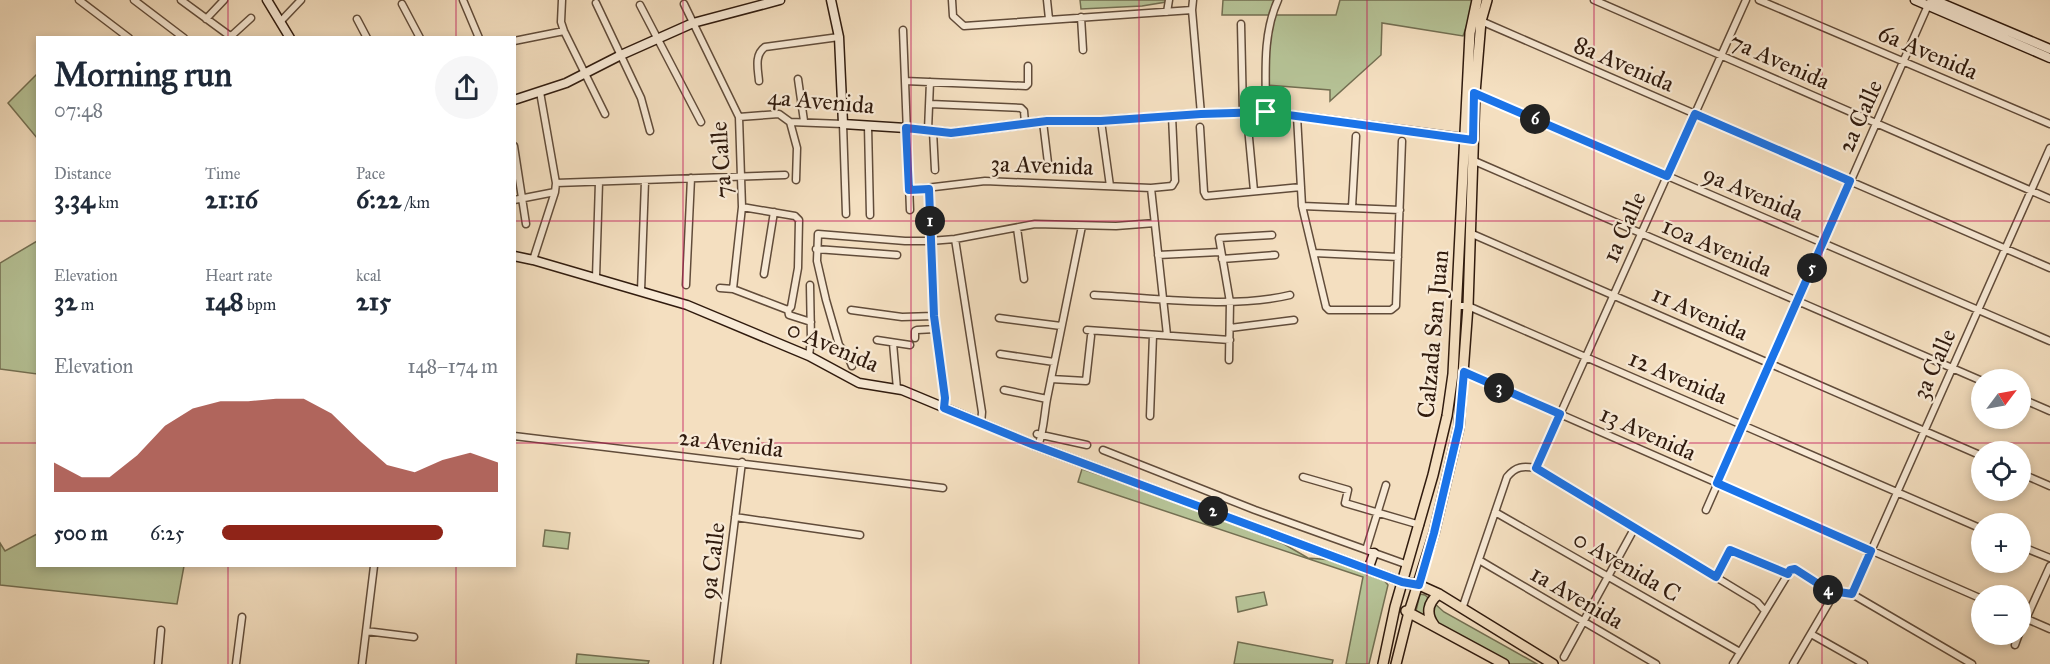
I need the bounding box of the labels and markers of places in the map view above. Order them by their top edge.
pin [1240,86,1291,137]
pin: 6 [1520,104,1550,134]
pin: 1 [915,206,945,236]
pin: 5 [1797,253,1827,283]
pin: 3 [1484,373,1514,403]
pin: 2 [1198,496,1228,526]
pin: 4 [1813,575,1843,605]

